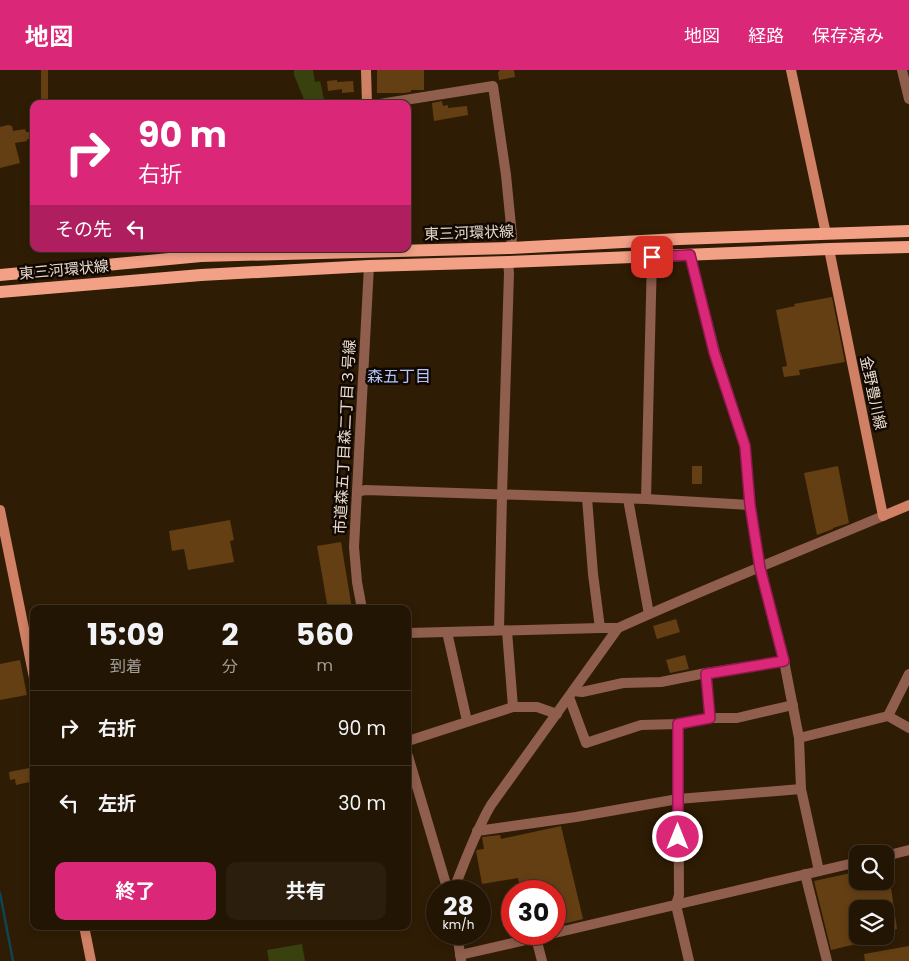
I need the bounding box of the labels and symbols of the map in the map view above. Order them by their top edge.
street label: 東三河環状線 [424,220,514,245]
pin [631,236,673,278]
street label: 東三河環状線 [18,255,110,284]
street label: 市道森五丁目森二丁目３号線 [329,339,360,535]
street label: 金野豊川線 [855,354,892,432]
district label: 森五丁目 [367,365,431,388]
position arrow [651,810,703,862]
speed limit sign: 30 [501,880,566,945]

